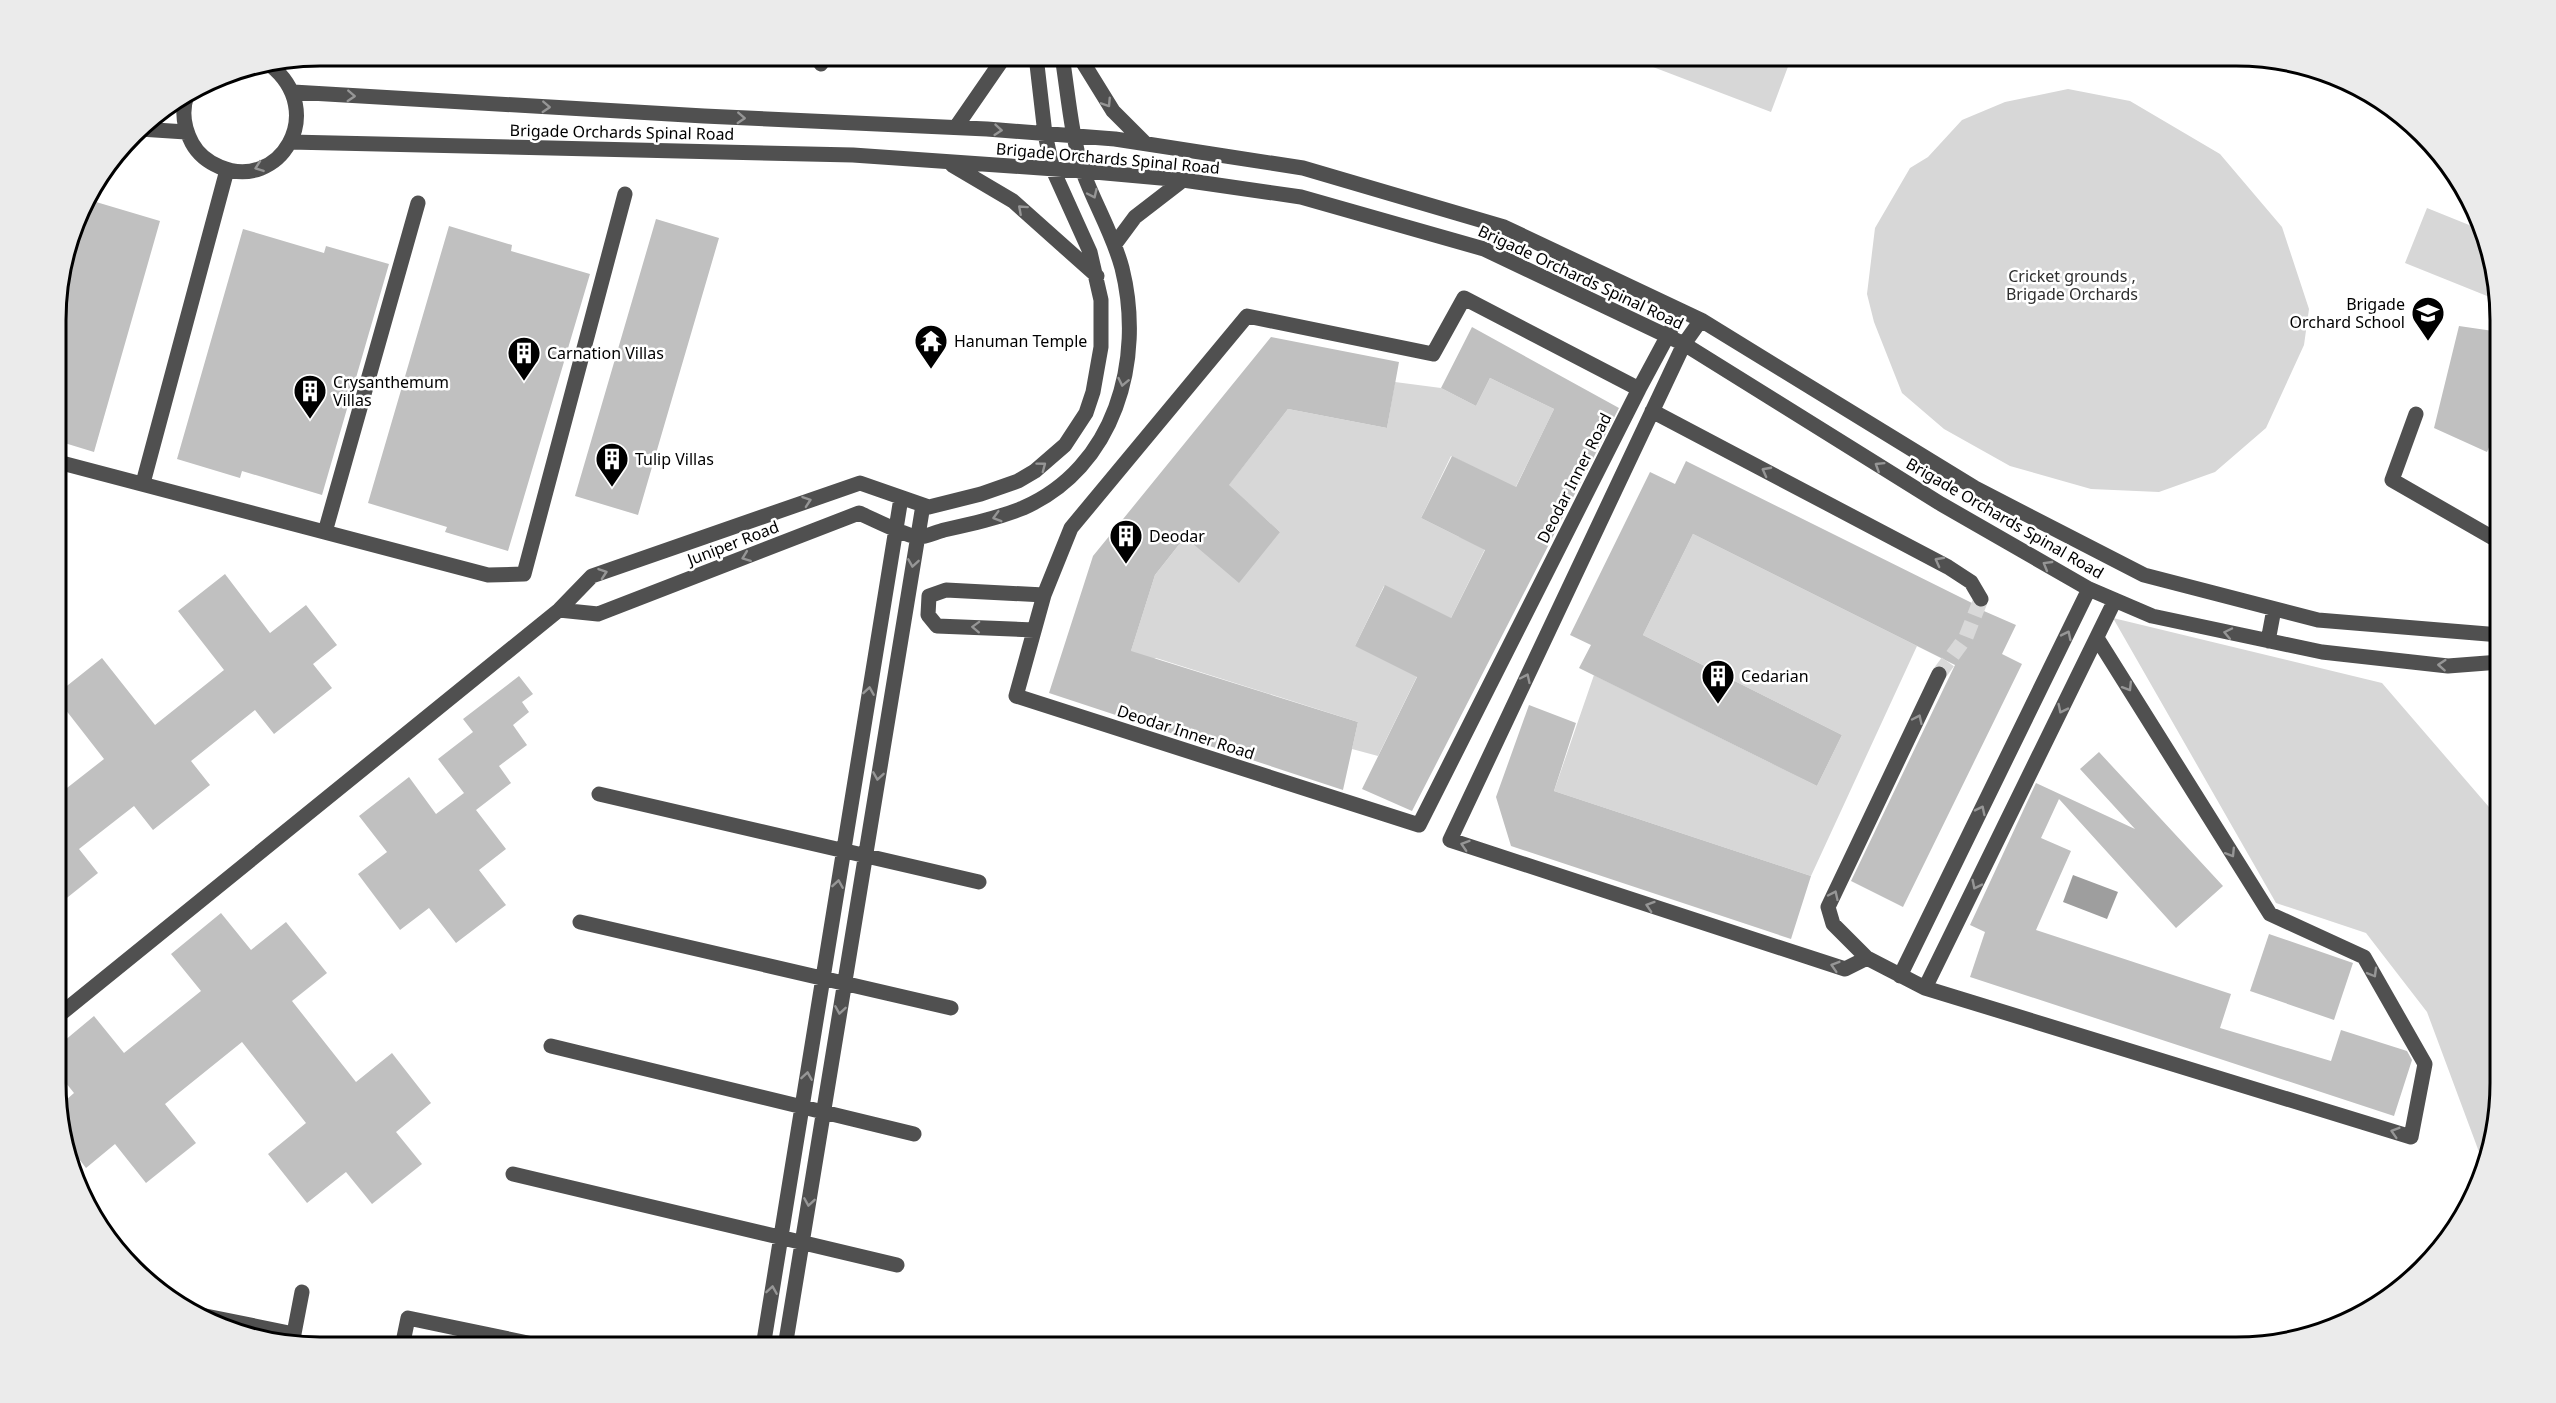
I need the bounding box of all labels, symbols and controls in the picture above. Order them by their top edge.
one-way arrow [347,89,356,102]
one-way arrow [1100,96,1111,107]
one-way arrow [542,100,551,113]
one-way arrow [736,111,745,124]
street label: Brigade Orchards Spinal Road [510,119,734,145]
one-way arrow [994,123,1003,136]
street label: Brigade Orchards Spinal Road [995,137,1221,179]
one-way arrow [254,160,264,173]
one-way arrow [1086,187,1098,198]
one-way arrow [1018,205,1028,216]
street label: Brigade Orchards Spinal Road [1475,220,1687,334]
park label: Cricket grounds , Brigade Orchards [2006,265,2138,305]
place label: Brigade Orchard School [2290,293,2405,333]
school or university icon: Brigade Orchard School [2410,295,2446,342]
temple icon: Hanuman Temple [913,323,949,370]
place label: Hanuman Temple [954,330,1087,352]
building icon: Carnation Villas [506,335,542,382]
place label: Carnation Villas [547,342,664,364]
place label: Crysanthemum Villas [333,371,449,411]
building icon: Crysanthemum Villas [292,373,328,420]
one-way arrow [1117,377,1130,387]
street label: Deodar Inner Road [1532,409,1616,547]
building icon: Tulip Villas [594,441,630,488]
place label: Tulip Villas [635,448,714,470]
street label: Brigade Orchards Spinal Road [1902,452,2108,584]
one-way arrow [1875,461,1885,473]
one-way arrow [1035,462,1046,473]
one-way arrow [1762,467,1772,478]
one-way arrow [801,496,811,509]
one-way arrow [992,510,1002,522]
street label: Juniper Road [682,515,782,571]
building icon: Deodar [1108,518,1144,565]
place label: Deodar [1149,525,1205,547]
one-way arrow [741,550,752,562]
one-way arrow [1934,557,1945,569]
one-way arrow [907,558,919,567]
one-way arrow [2043,561,2053,573]
one-way arrow [597,567,608,580]
one-way arrow [972,621,981,634]
one-way arrow [2224,627,2234,640]
one-way arrow [2059,630,2071,641]
building icon: Cedarian [1700,658,1736,705]
one-way arrow [2437,659,2446,672]
place label: Cedarian [1741,665,1809,687]
one-way arrow [1519,673,1531,684]
one-way arrow [2120,681,2131,692]
one-way arrow [862,687,875,697]
street label: Deodar Inner Road [1114,699,1258,765]
one-way arrow [2057,703,2069,714]
one-way arrow [1910,714,1922,725]
one-way arrow [872,771,885,781]
one-way arrow [1974,806,1985,817]
one-way arrow [1460,840,1471,852]
one-way arrow [2224,847,2236,857]
one-way arrow [1972,878,1984,889]
one-way arrow [831,879,843,889]
one-way arrow [1826,890,1838,901]
one-way arrow [1645,900,1656,913]
one-way arrow [1830,961,1841,973]
one-way arrow [2366,967,2378,978]
one-way arrow [834,1004,847,1014]
one-way arrow [800,1072,812,1081]
one-way arrow [2390,1127,2401,1139]
one-way arrow [803,1197,816,1207]
one-way arrow [765,1285,778,1295]

